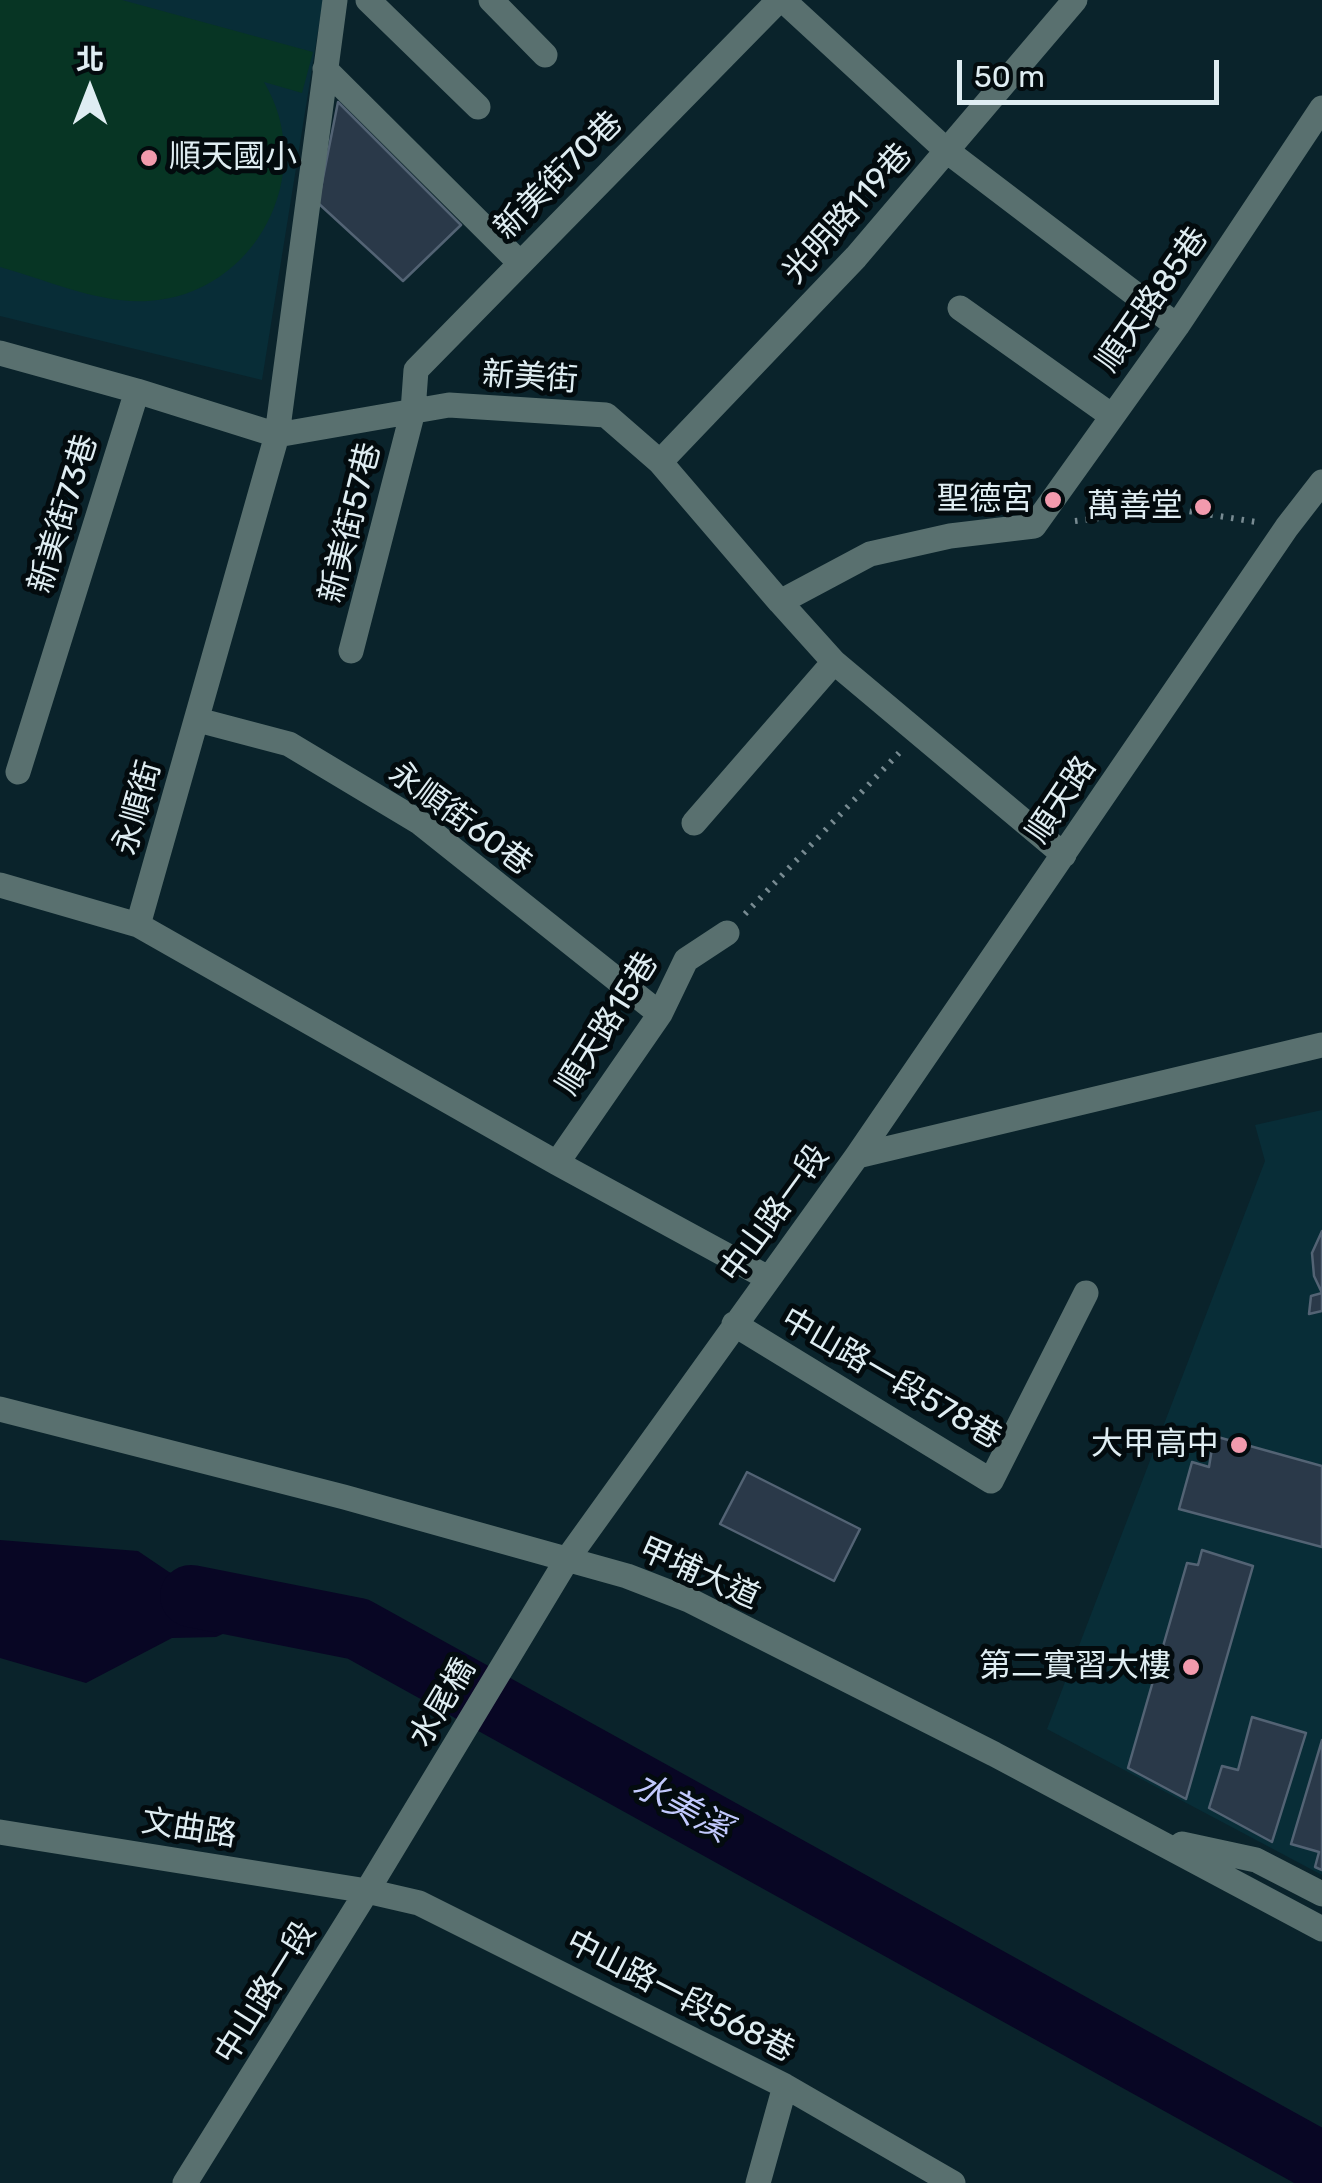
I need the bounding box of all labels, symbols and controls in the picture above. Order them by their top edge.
north arrow [40,40,140,140]
scale bar [962,40,1224,102]
text: 北 [76,43,104,76]
text: 50 m [974,59,1045,95]
street label: 新美街70巷 [487,104,631,248]
street label: 光明路119巷 [775,136,921,292]
place label: 順天國小 [169,139,297,177]
marker: 順天國小 [138,147,160,169]
street label: 順天路85巷 [1089,220,1217,380]
street label: 新美街 [481,355,579,401]
street label: 新美街73巷 [22,430,106,598]
street label: 新美街57巷 [313,439,389,607]
place label: 聖德宮 [937,481,1033,519]
place label: 萬善堂 [1087,488,1183,526]
marker: 聖德宮 [1042,489,1064,511]
marker: 萬善堂 [1192,496,1214,518]
street label: 順天路 [1019,749,1105,851]
street label: 永順街60巷 [381,754,539,884]
street label: 永順街 [106,757,170,859]
street label: 順天路15巷 [549,946,667,1102]
street label: 中山路一段 [712,1138,838,1290]
street label: 中山路一段578巷 [774,1300,1008,1458]
place label: 大甲高中 [1091,1426,1219,1464]
marker: 大甲高中 [1228,1434,1250,1456]
street label: 甲埔大道 [633,1530,765,1618]
place label: 第二實習大樓 [979,1648,1171,1686]
street label: 水尾橋 [402,1652,484,1754]
marker: 第二實習大樓 [1180,1656,1202,1678]
water label: 水美溪 [625,1764,737,1852]
street label: 文曲路 [139,1803,239,1855]
street label: 中山路一段 [207,1915,325,2071]
street label: 中山路一段568巷 [560,1923,800,2071]

